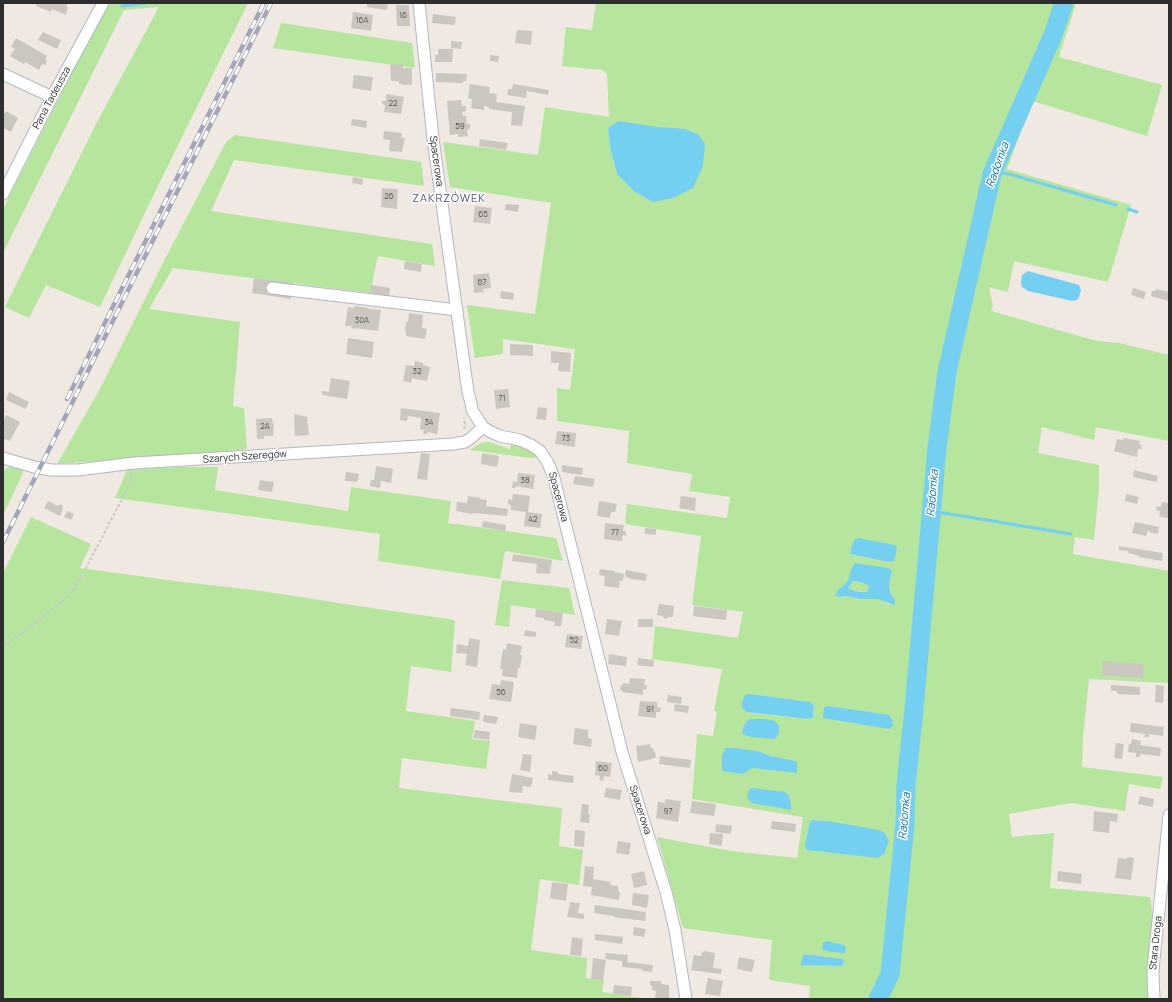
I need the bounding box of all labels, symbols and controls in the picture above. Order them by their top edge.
house number: 16 [399,11,407,21]
house number: 16A [355,16,369,26]
street label: Pana Tadeusza [30,65,74,131]
house number: 22 [388,99,398,109]
house number: 59 [455,122,465,132]
street label: Spacerowa [427,135,445,187]
water label: Radomka [984,141,1012,189]
house number: 26 [384,192,394,202]
district label: ZAKRZÓWEK [412,192,486,206]
house number: 65 [478,210,488,220]
house number: 67 [478,278,486,288]
house number: 30A [355,316,369,326]
house number: 32 [413,367,421,377]
house number: 71 [498,394,506,404]
house number: 34 [424,418,434,428]
house number: 2A [260,422,270,432]
house number: 73 [562,434,570,444]
street label: Szarych Szeregów [203,448,287,466]
water label: Radomka [924,469,942,517]
street label: Spacerowa [546,471,570,523]
house number: 38 [520,476,530,486]
house number: 42 [528,515,538,525]
house number: 77 [611,528,619,538]
house number: 52 [570,636,578,646]
house number: 56 [496,688,506,698]
house number: 91 [646,705,654,715]
house number: 60 [598,764,608,774]
street label: Spacerowa [626,784,654,836]
water label: Radomka [896,792,914,840]
house number: 97 [664,807,672,817]
street label: Stara Droga [1147,915,1165,971]

